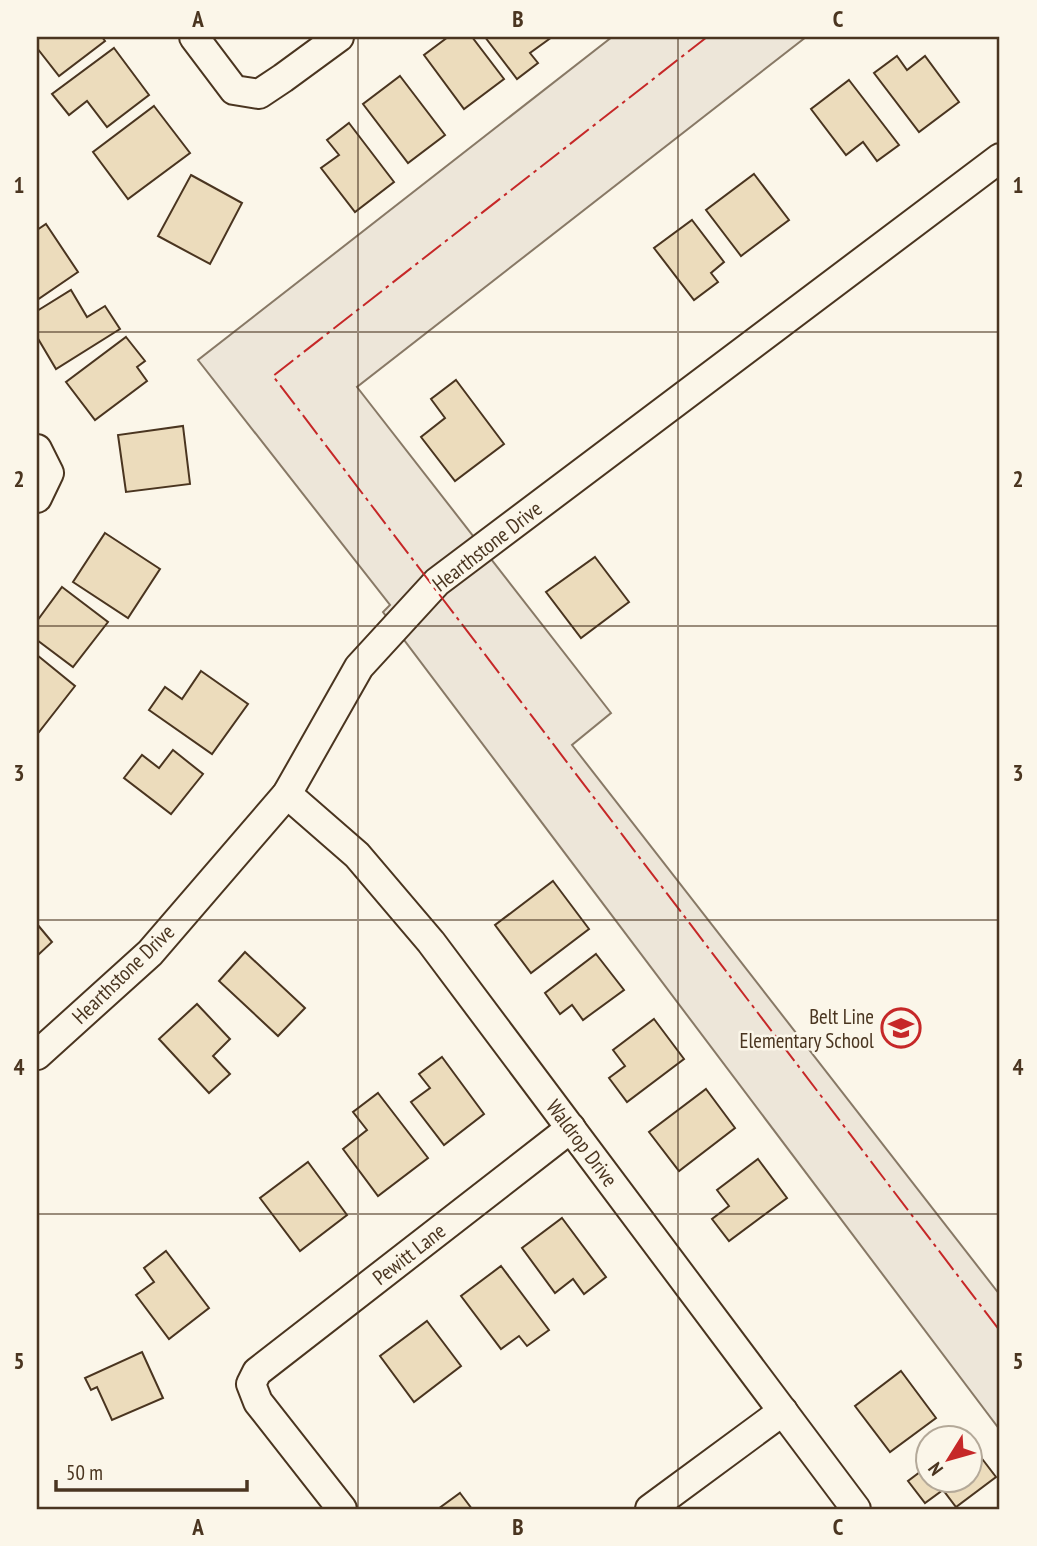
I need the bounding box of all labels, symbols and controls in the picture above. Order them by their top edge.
text: A [191,4,204,33]
text: B [512,4,524,33]
text: C [833,4,844,33]
text: 1 [14,170,25,199]
text: 1 [1013,170,1024,199]
text: 2 [14,464,25,493]
text: 2 [1013,464,1024,493]
street label: Hearthstone Drive [427,495,547,597]
text: 3 [14,758,25,787]
text: 3 [1013,758,1024,787]
street label: Hearthstone Drive [66,918,180,1030]
place label: Belt Line Elementary School [739,1003,874,1054]
school or university icon: Belt Line Elementary School [880,1007,922,1049]
text: 4 [14,1052,25,1081]
text: 4 [1013,1052,1024,1081]
street label: Waldrop Drive [540,1094,624,1192]
street label: Pewitt Lane [367,1217,451,1291]
text: 5 [14,1346,25,1375]
text: 5 [1013,1346,1024,1375]
north arrow [914,1424,984,1494]
scale bar [56,1448,247,1492]
text: N [923,1458,948,1481]
text: 50 m [66,1459,103,1486]
text: A [191,1512,204,1541]
text: B [512,1512,524,1541]
text: C [833,1512,844,1541]

